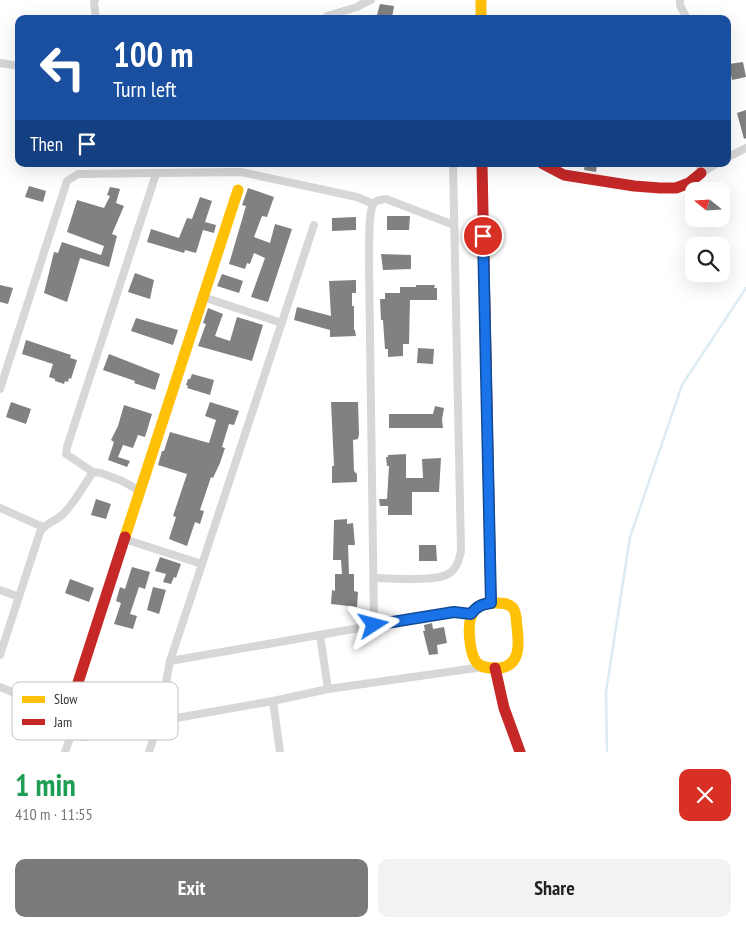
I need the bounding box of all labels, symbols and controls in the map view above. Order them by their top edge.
text: 100 m [113,31,194,77]
icon: left [30,35,95,100]
text: Turn left [113,75,177,103]
icon: arrive [73,130,101,158]
text: Then [30,132,63,156]
north arrow [685,182,730,228]
map controls [685,182,730,282]
pin [462,215,504,257]
icon: arrive [469,222,497,250]
button: search [685,237,730,282]
position arrow [347,598,399,650]
legend [12,682,178,740]
text: Slow [54,690,78,708]
text: Jam [53,713,72,731]
text: 1 min [15,765,76,804]
button: close [679,769,731,821]
text: 410 m · 11:55 [15,804,93,824]
button: Exit [15,859,368,917]
button: Share [378,859,731,917]

